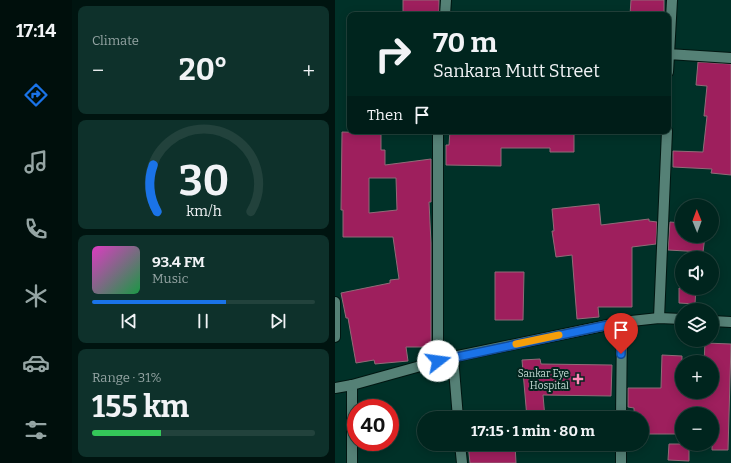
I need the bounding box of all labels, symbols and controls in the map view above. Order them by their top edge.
text: 17:14 [16,20,56,42]
text: 70 m [433,26,497,59]
icon: right [367,28,419,80]
text: Climate [92,33,139,48]
text: 20° [179,52,228,88]
text: − [92,57,104,84]
text: + [302,57,315,84]
text: Sankara Mutt Street [433,60,600,82]
icon: directions [22,81,50,109]
icon: arrive [411,104,433,126]
text: Then [367,106,403,124]
icon: music [22,148,50,176]
text: 30 [178,156,229,206]
north arrow [675,199,719,243]
map controls [675,199,719,451]
text: km/h [186,203,221,220]
icon: phone [22,215,50,243]
button: sound [675,251,719,295]
text: 93.4 FM [152,253,205,271]
text: Music [152,271,188,286]
icon: climate [22,282,50,310]
button: layers [675,303,719,347]
icon: previous [118,310,140,332]
icon: pause [192,310,214,332]
icon: next [267,310,289,332]
pin [604,313,638,354]
icon: arrive [610,319,632,341]
position arrow [417,340,459,382]
icon: car [22,349,50,377]
button: + [675,355,719,399]
place label: Sankar Eye Hospital [518,368,569,392]
text: Range · 31% [92,370,162,385]
marker: Sankar Eye Hospital [572,373,584,385]
text: 155 km [92,389,189,425]
speed limit sign: 40 [347,399,399,451]
button: − [675,407,719,451]
icon: filters [22,416,50,444]
text: 17:15 · 1 min · 80 m [471,422,595,440]

